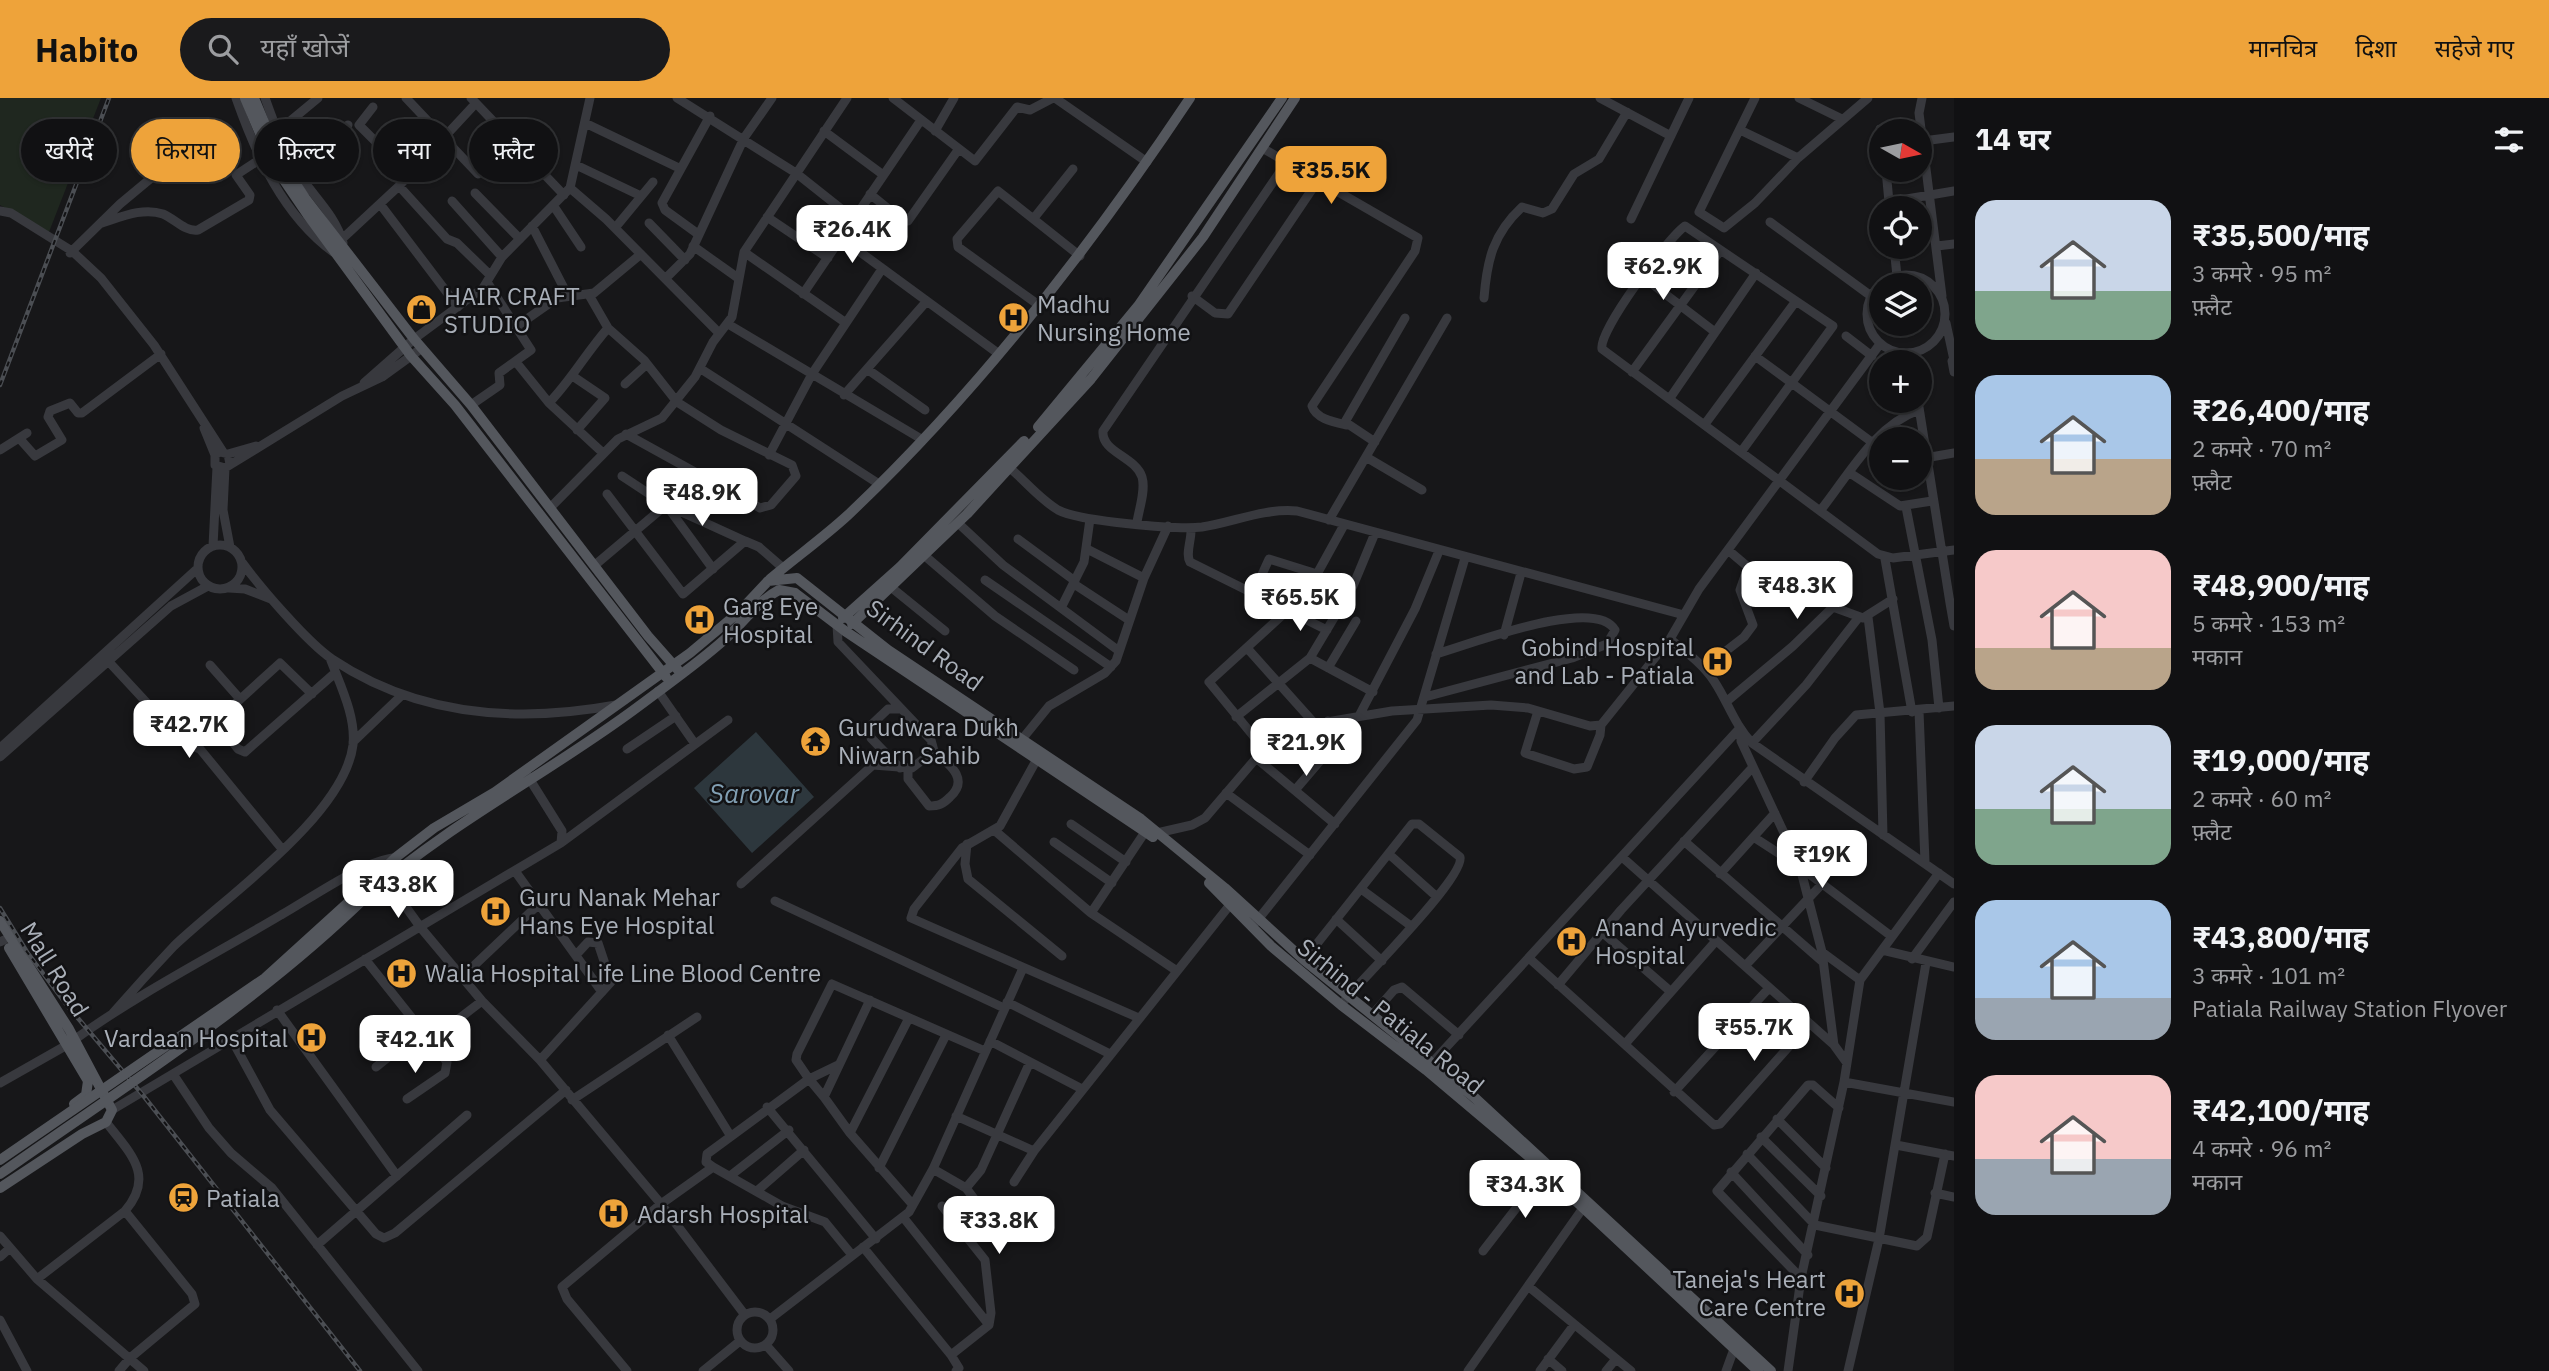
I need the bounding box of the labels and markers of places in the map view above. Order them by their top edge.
pin: ₹35.5K [1274,146,1388,206]
pin: ₹26.4K [795,206,909,265]
pin: ₹62.9K [1606,242,1720,302]
place label: HAIR CRAFT STUDIO [444,280,580,340]
place label: Madhu Nursing Home [1037,288,1191,348]
shop icon: HAIR CRAFT STUDIO [404,293,438,327]
hospital icon: Madhu Nursing Home [997,301,1031,335]
pin: ₹48.9K [645,468,759,528]
pin: ₹48.3K [1740,561,1854,621]
pin: ₹65.5K [1243,574,1357,633]
place label: Garg Eye Hospital [723,590,818,650]
hospital icon: Garg Eye Hospital [683,603,717,637]
place label: Gobind Hospital and Lab - Patiala [1515,631,1694,691]
hospital icon: Gobind Hospital and Lab - Patiala [1700,644,1734,678]
pin: ₹42.7K [132,700,246,760]
place label: Gurudwara Dukh Niwarn Sahib [838,711,1019,771]
pin: ₹21.9K [1249,718,1363,778]
temple icon: Gurudwara Dukh Niwarn Sahib [798,724,832,758]
pin: ₹19K [1781,830,1863,890]
pin: ₹43.8K [341,860,455,920]
place label: Guru Nanak Mehar Hans Eye Hospital [519,881,720,941]
hospital icon: Guru Nanak Mehar Hans Eye Hospital [479,894,513,928]
place label: Anand Ayurvedic Hospital [1595,911,1777,971]
hospital icon: Anand Ayurvedic Hospital [1555,924,1589,958]
hospital icon: Walia Hospital Life Line Blood Centre [385,956,419,990]
place label: Walia Hospital Life Line Blood Centre [425,957,821,989]
pin: ₹55.7K [1697,1004,1811,1063]
pin: ₹42.1K [358,1016,472,1075]
hospital icon: Vardaan Hospital [294,1021,328,1055]
place label: Vardaan Hospital [104,1022,288,1054]
pin: ₹34.3K [1468,1160,1582,1220]
station icon: Patiala [166,1181,200,1215]
place label: Patiala [206,1182,280,1214]
pin: ₹33.8K [942,1196,1056,1256]
hospital icon: Adarsh Hospital [597,1197,631,1231]
place label: Adarsh Hospital [637,1198,809,1230]
place label: Taneja's Heart Care Centre [1672,1263,1826,1323]
hospital icon: Taneja's Heart Care Centre [1832,1276,1866,1310]

